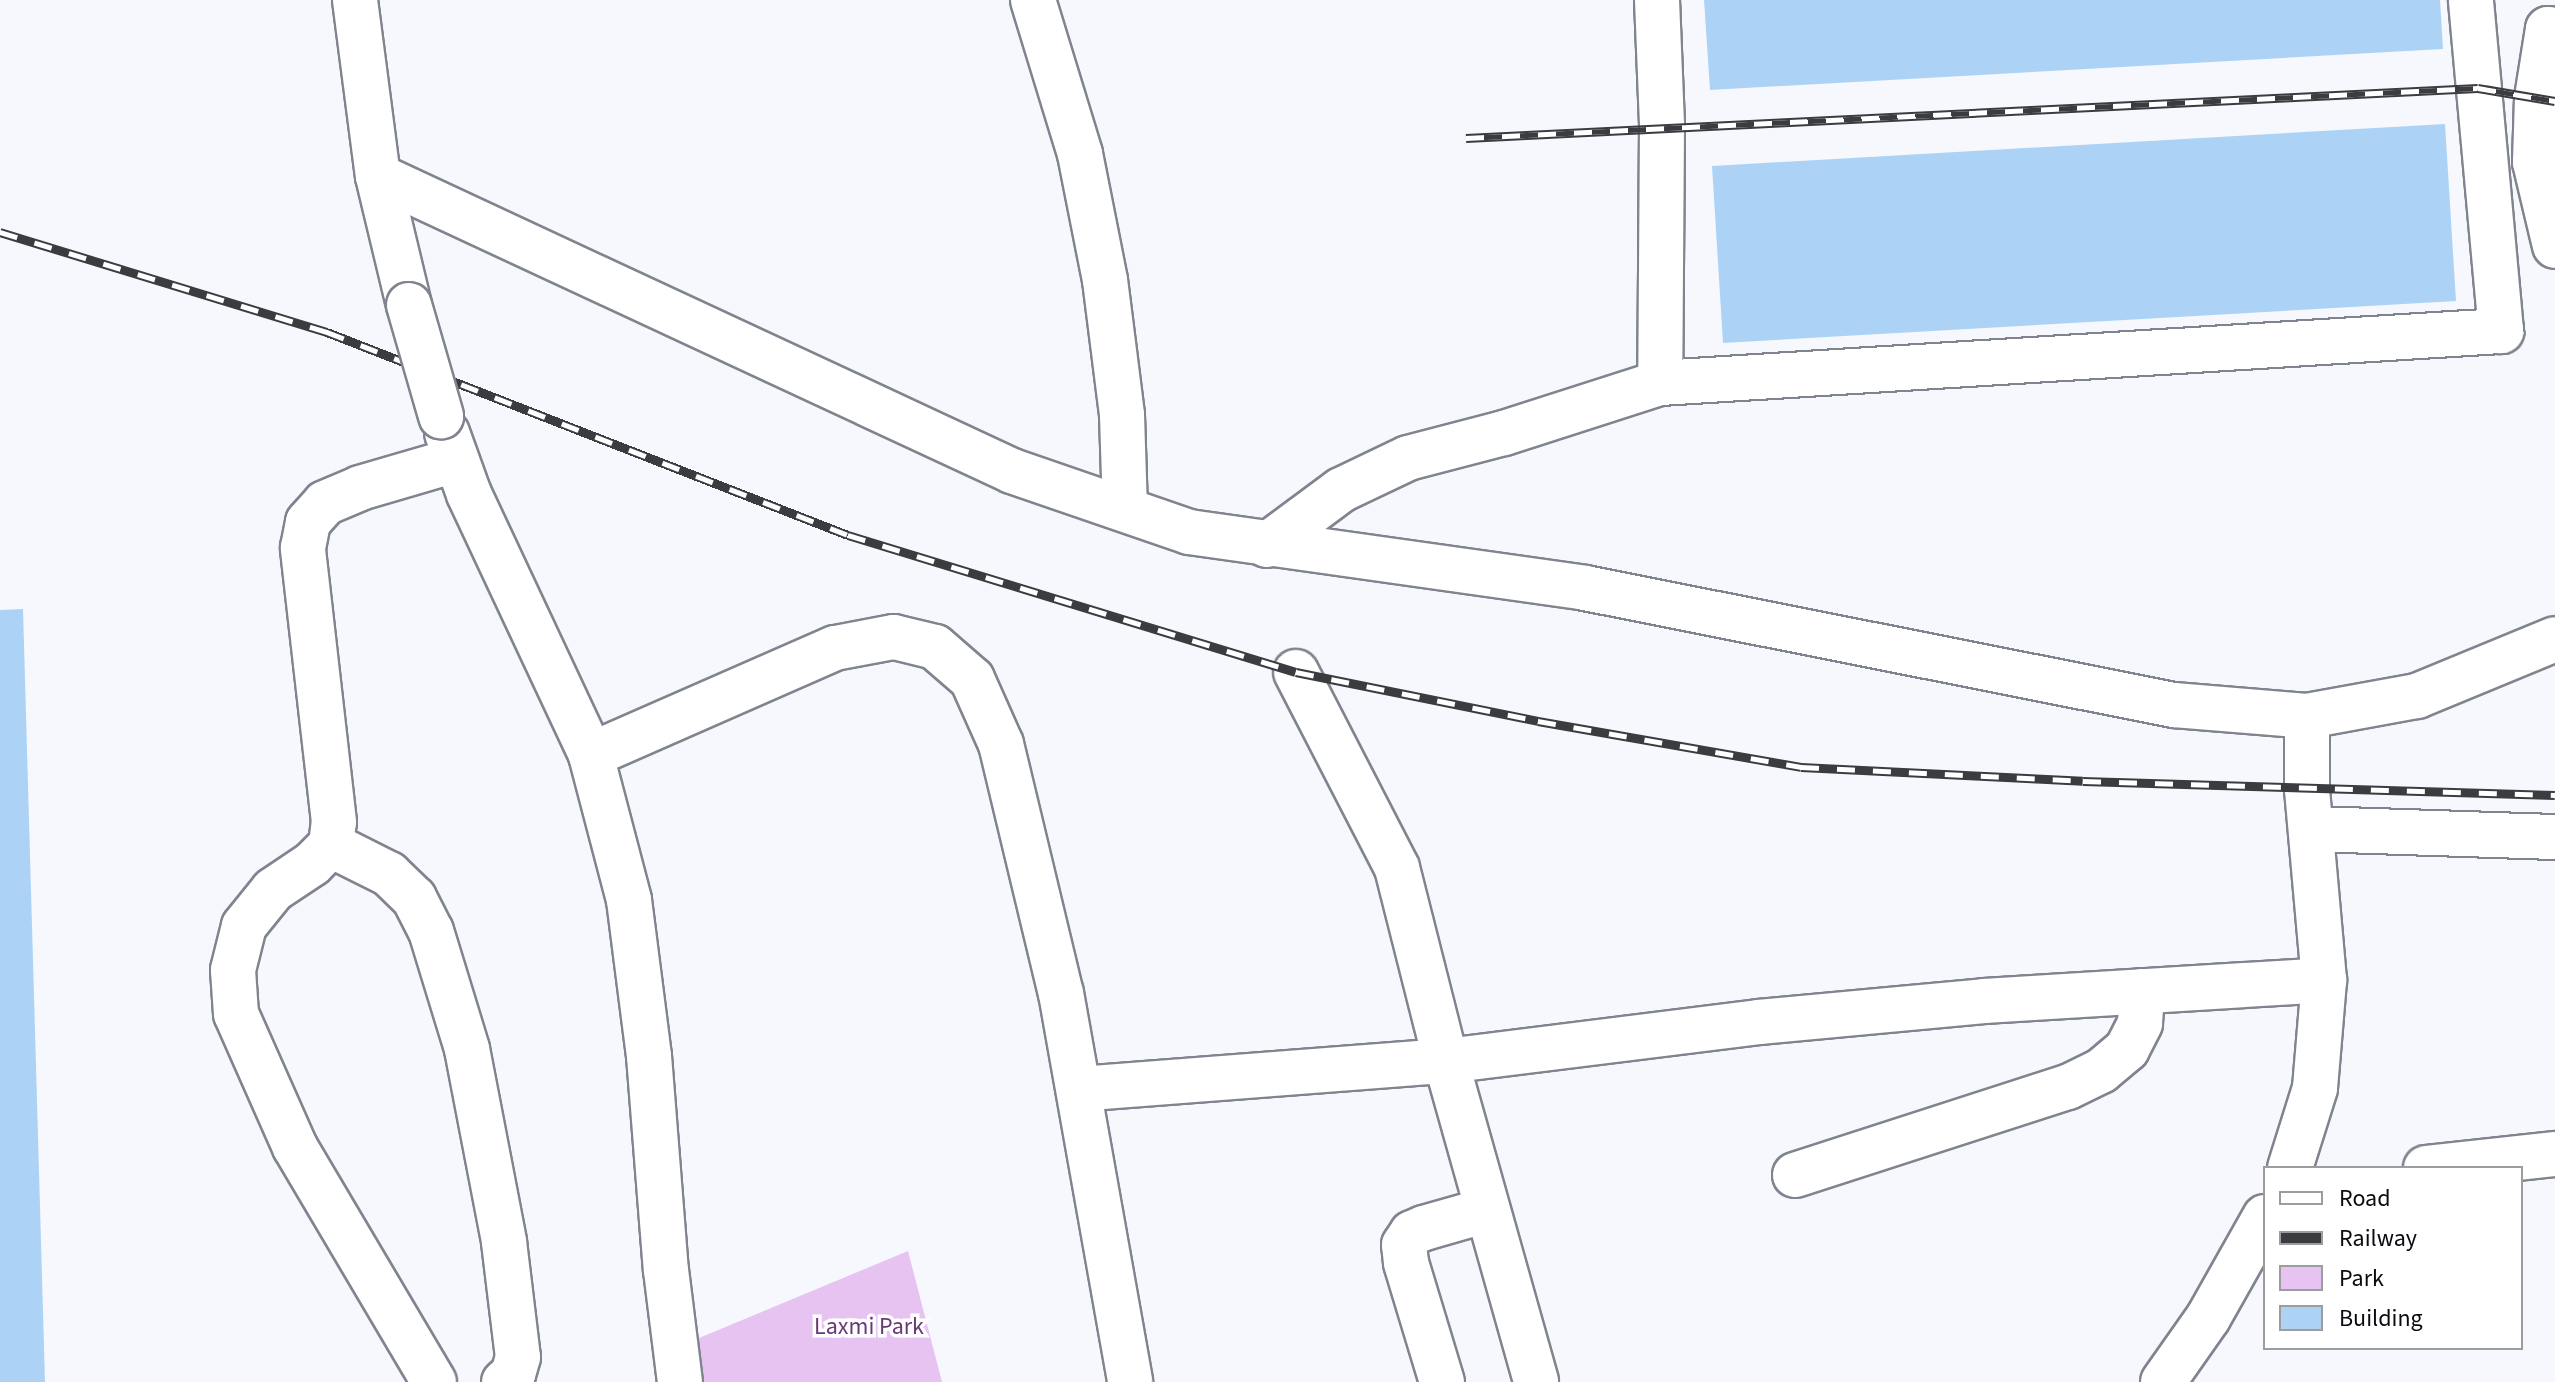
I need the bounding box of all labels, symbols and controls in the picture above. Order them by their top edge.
legend [2263,1166,2523,1350]
text: Road [2339,1181,2391,1216]
text: Railway [2339,1221,2417,1256]
text: Park [2339,1261,2384,1296]
text: Building [2339,1301,2423,1336]
park label: Laxmi Park [814,1313,924,1341]

